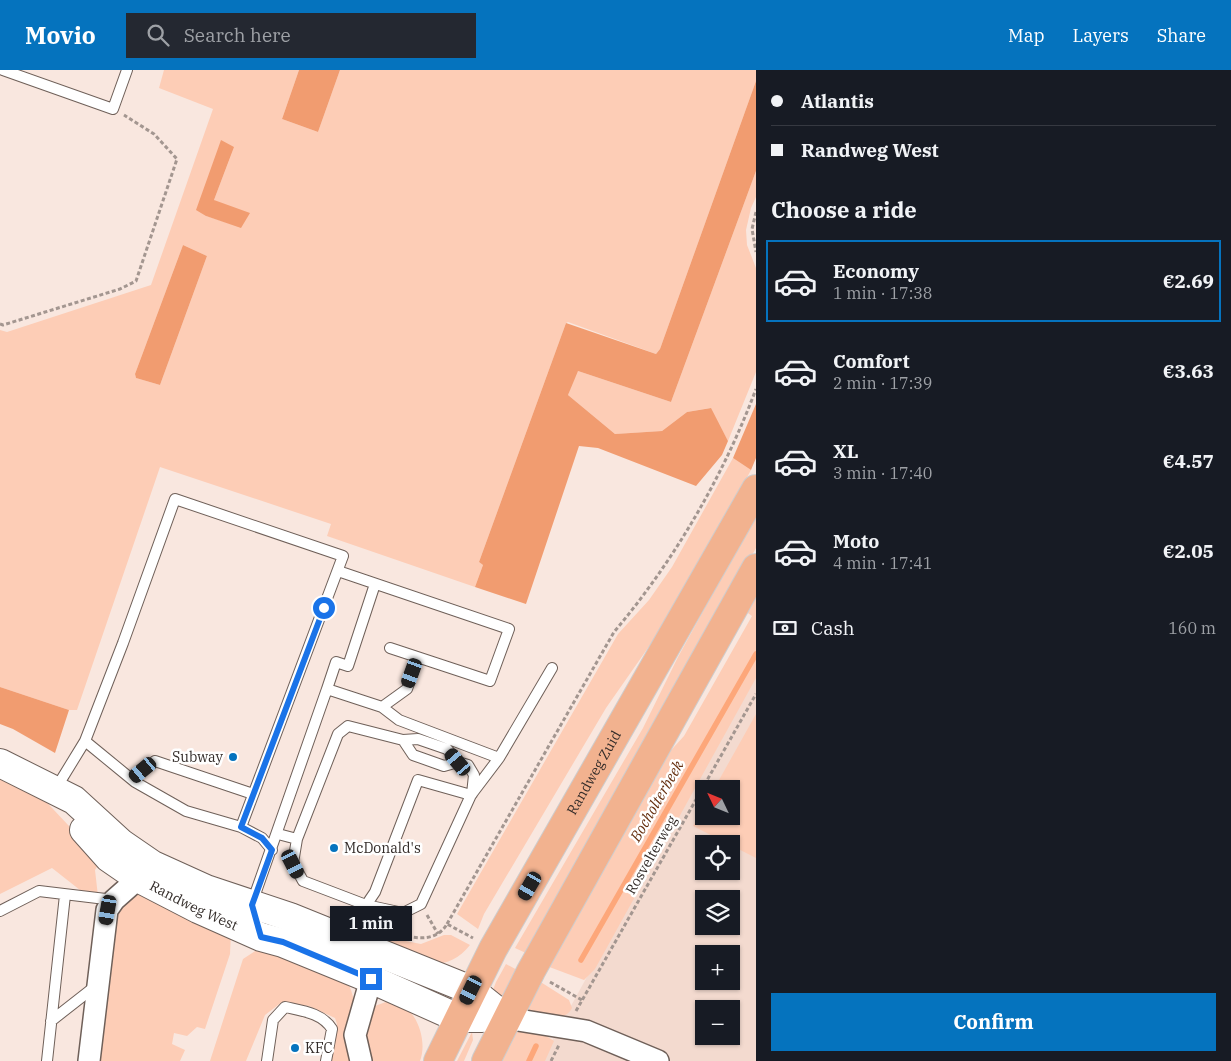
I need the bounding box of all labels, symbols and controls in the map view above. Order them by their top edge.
search box [126,13,476,58]
text: Movio [25,19,96,51]
icon: search [144,21,172,49]
text: Search here [184,23,291,47]
text: Map [1008,24,1045,47]
text: Layers [1073,24,1129,47]
text: Share [1157,24,1206,47]
text: Atlantis [801,89,874,113]
text: Randweg West [801,138,939,162]
text: Choose a ride [771,195,917,224]
icon: car [773,259,818,304]
text: Economy [833,259,919,283]
text: €2.69 [1163,269,1214,293]
text: 1 min · 17:38 [833,283,932,303]
icon: car [773,349,818,394]
text: Comfort [833,349,910,373]
text: €3.63 [1163,359,1214,383]
text: 2 min · 17:39 [833,373,932,393]
icon: car [773,439,818,484]
text: XL [833,439,859,463]
text: €4.57 [1163,449,1214,473]
text: 3 min · 17:40 [833,463,932,483]
icon: car [773,529,818,574]
text: Moto [833,529,879,553]
text: €2.05 [1163,539,1214,563]
text: 4 min · 17:41 [833,553,932,573]
route start [313,597,335,619]
icon: cash [771,614,799,642]
text: Cash [811,616,855,640]
text: 160 m [1168,618,1216,638]
car [399,656,424,690]
street label: Randweg Zuid [563,727,625,818]
car [442,746,473,778]
place label: Subway [172,748,224,766]
marker: Subway [227,751,239,763]
car [126,755,159,785]
water label: Bocholterbeek [625,757,687,846]
north arrow [695,780,740,825]
map controls [695,780,740,1045]
street label: Rosvelterweg [621,812,681,898]
button: locate [695,835,740,880]
place label: McDonald's [344,839,421,857]
marker: McDonald's [328,842,340,854]
car [279,847,306,881]
car [516,869,543,903]
street label: Randweg West [147,877,241,935]
button: layers [695,890,740,935]
car [98,894,117,926]
callout: 1 min [330,906,412,942]
text: 1 min [349,913,393,933]
button: + [695,945,740,990]
route end [360,968,382,990]
car [457,973,484,1007]
button: Confirm [771,993,1216,1051]
button: − [695,1000,740,1045]
place label: KFC [305,1039,333,1057]
marker: KFC [289,1042,301,1054]

